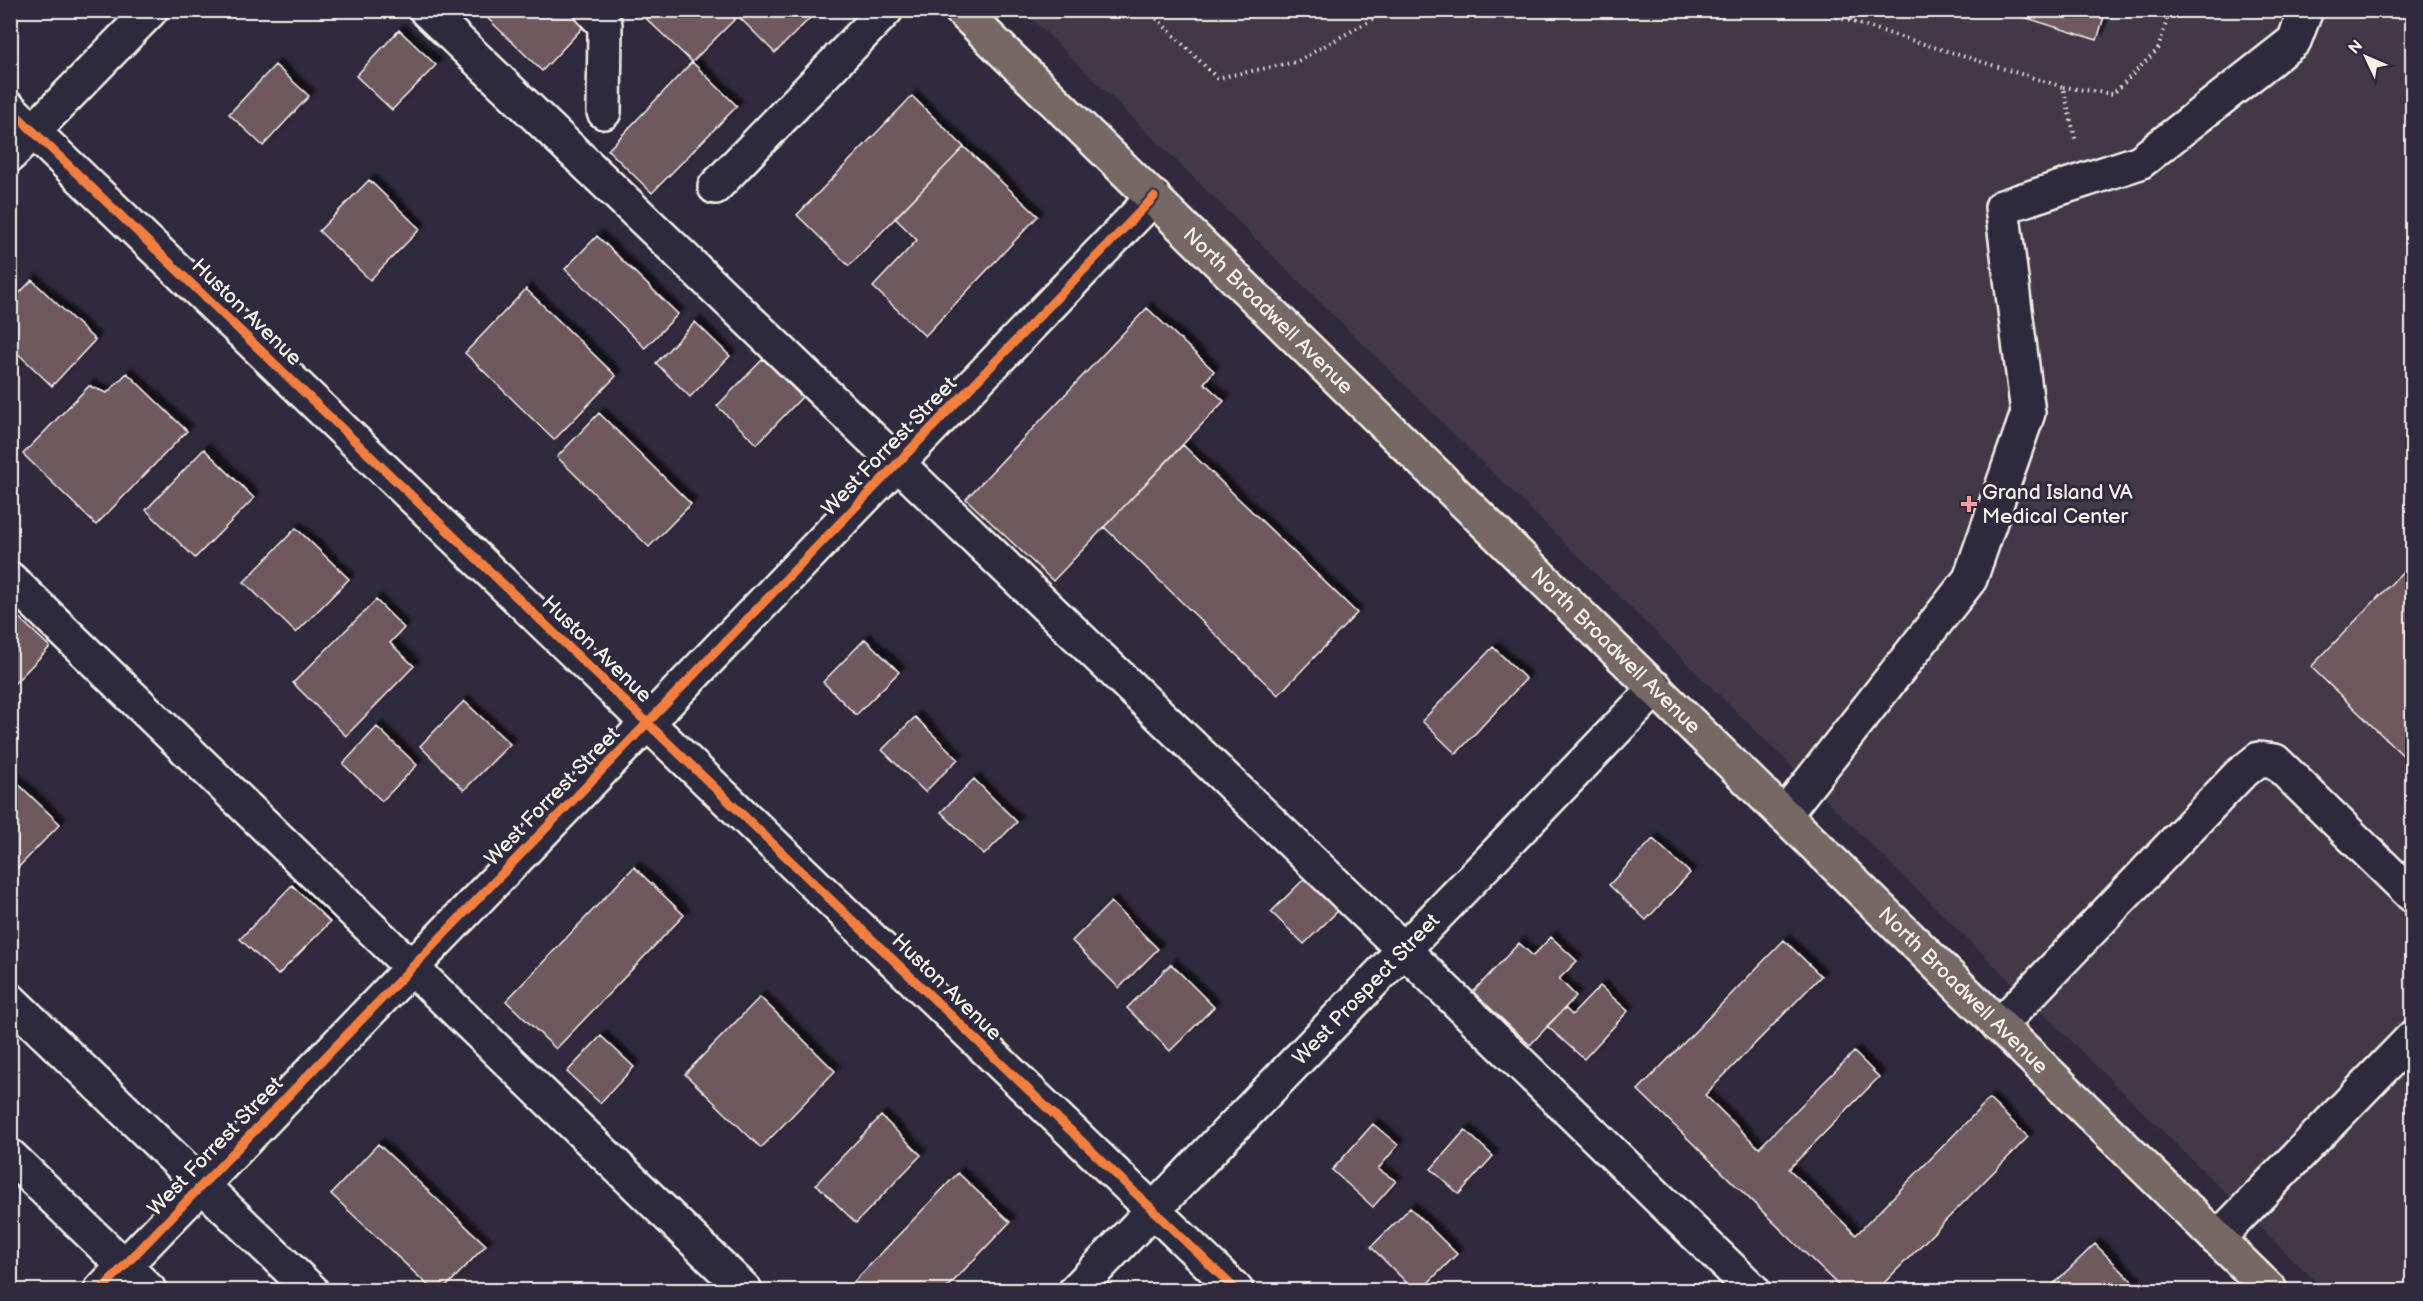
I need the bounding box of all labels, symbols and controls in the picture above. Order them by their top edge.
north arrow [2336,27,2396,87]
text: N [2345,37,2367,59]
street label: North Broadwell Avenue [1178,222,1358,400]
street label: Huston Avenue [186,254,307,371]
street label: West Forrest Street [817,371,963,521]
place label: Grand Island VA Medical Center [1982,480,2133,529]
marker: Grand Island VA Medical Center [1960,495,1978,513]
street label: North Broadwell Avenue [1525,562,1706,739]
street label: Huston Avenue [536,591,657,708]
street label: West Forrest Street [480,721,626,871]
street label: North Broadwell Avenue [1873,902,2053,1079]
street label: West Prospect Street [1288,908,1445,1070]
street label: Huston Avenue [886,929,1007,1046]
street label: West Forrest Street [143,1071,289,1221]

